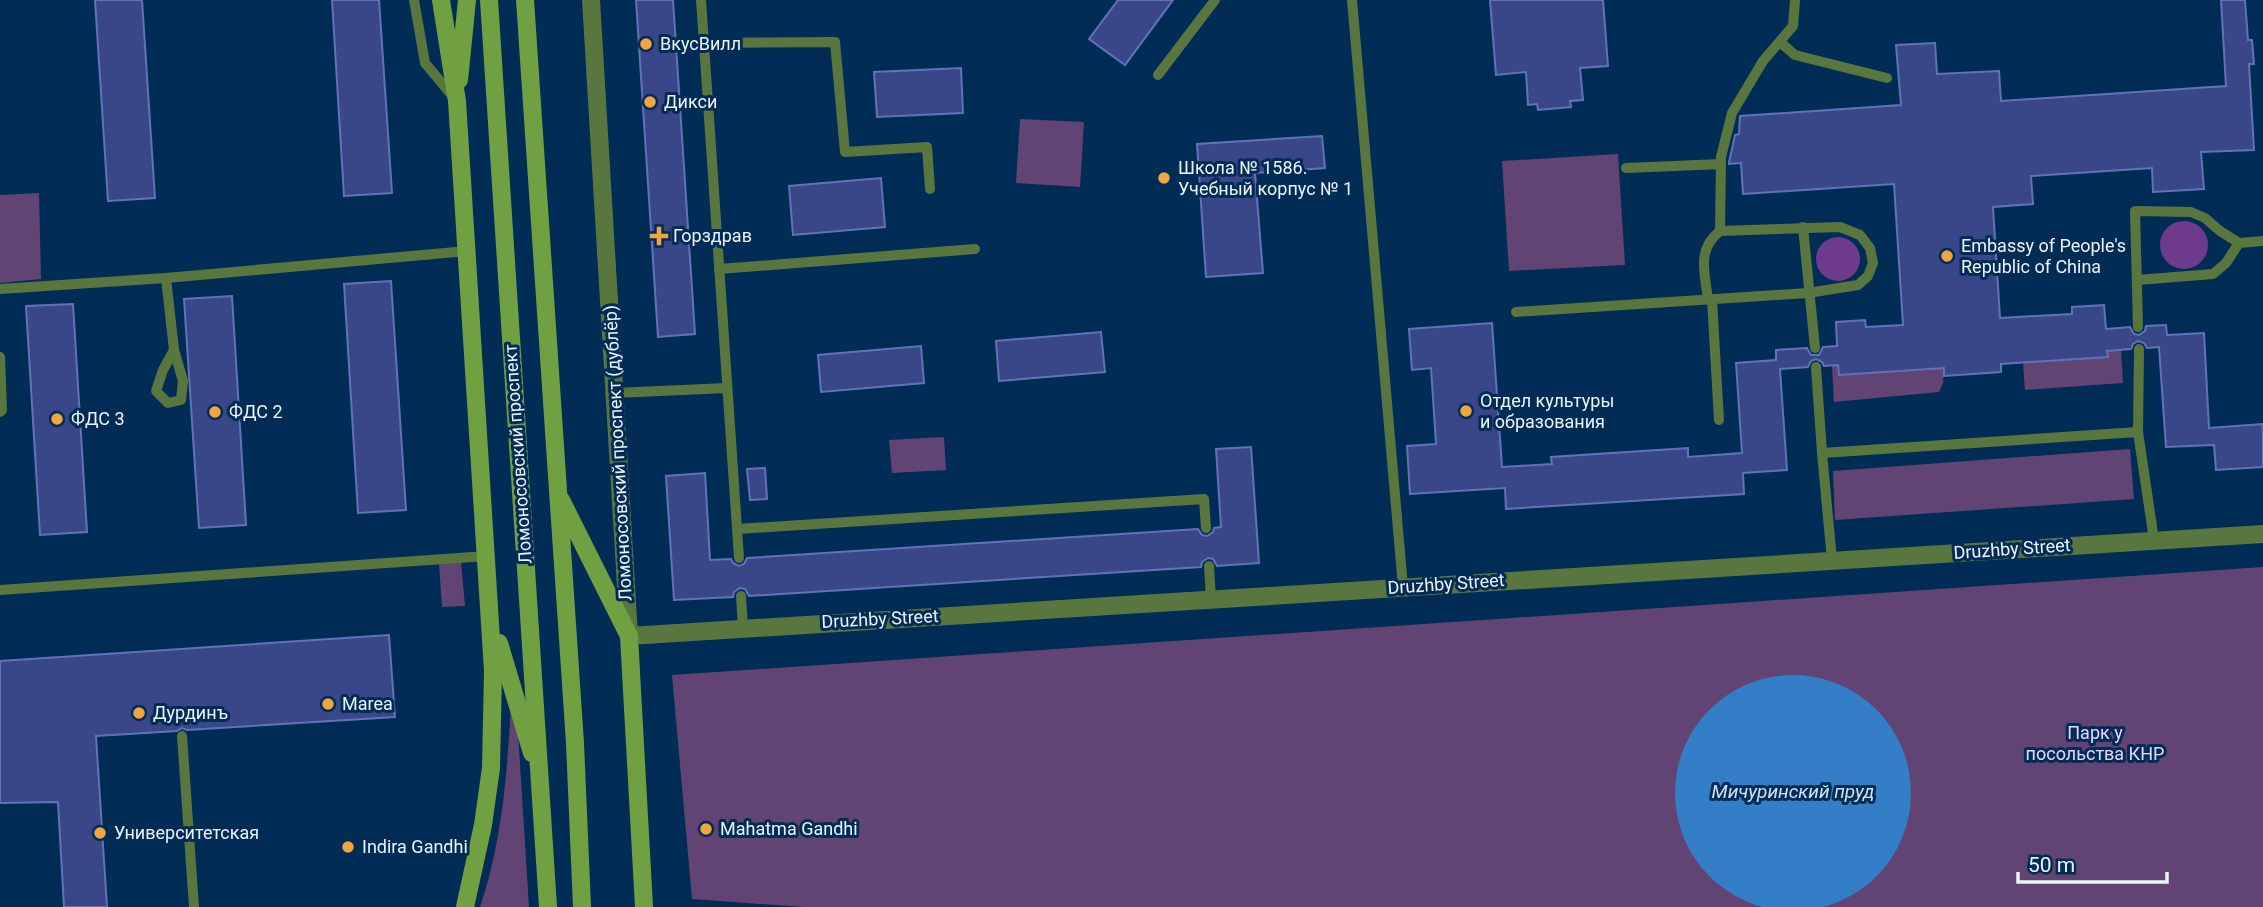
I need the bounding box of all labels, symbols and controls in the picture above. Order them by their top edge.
place label: ВкусВилл [660,33,741,54]
marker: ВкусВилл [638,36,654,52]
place label: Дикси [664,91,717,112]
marker: Дикси [642,94,658,110]
place label: Школа № 1586. Учебный корпус № 1 [1178,157,1353,199]
marker: Школа № 1586. Учебный корпус № 1 [1156,170,1172,186]
place label: Горздрав [673,225,752,246]
marker: Горздрав [651,228,667,244]
place label: Embassy of People's Republic of China [1961,235,2126,277]
marker: Embassy of People's Republic of China [1939,248,1955,264]
street label: Ломоносовский проспект (дублёр) [599,304,637,602]
street label: Ломоносовский проспект [499,343,536,565]
place label: Отдел культуры и образования [1480,390,1614,432]
place label: ФДС 2 [229,401,283,422]
marker: Отдел культуры и образования [1458,403,1474,419]
marker: ФДС 2 [207,404,223,420]
place label: ФДС 3 [71,408,125,429]
marker: ФДС 3 [49,411,65,427]
street label: Druzhby Street [1953,534,2071,563]
street label: Druzhby Street [1387,569,1505,598]
street label: Druzhby Street [821,605,939,632]
place label: Marea [342,693,393,714]
marker: Marea [320,696,336,712]
place label: Дурдинъ [153,702,228,723]
marker: Дурдинъ [131,705,147,721]
park label: Парк у посольства КНР [2026,722,2164,764]
water label: Мичуринский пруд [1712,780,1874,803]
place label: Mahatma Gandhi [720,818,858,839]
marker: Mahatma Gandhi [698,821,714,837]
place label: Университетская [114,822,259,843]
marker: Университетская [92,825,108,841]
place label: Indira Gandhi [362,836,468,857]
marker: Indira Gandhi [340,839,356,855]
scale bar [2018,841,2167,885]
text: 50 m [2028,853,2075,877]

